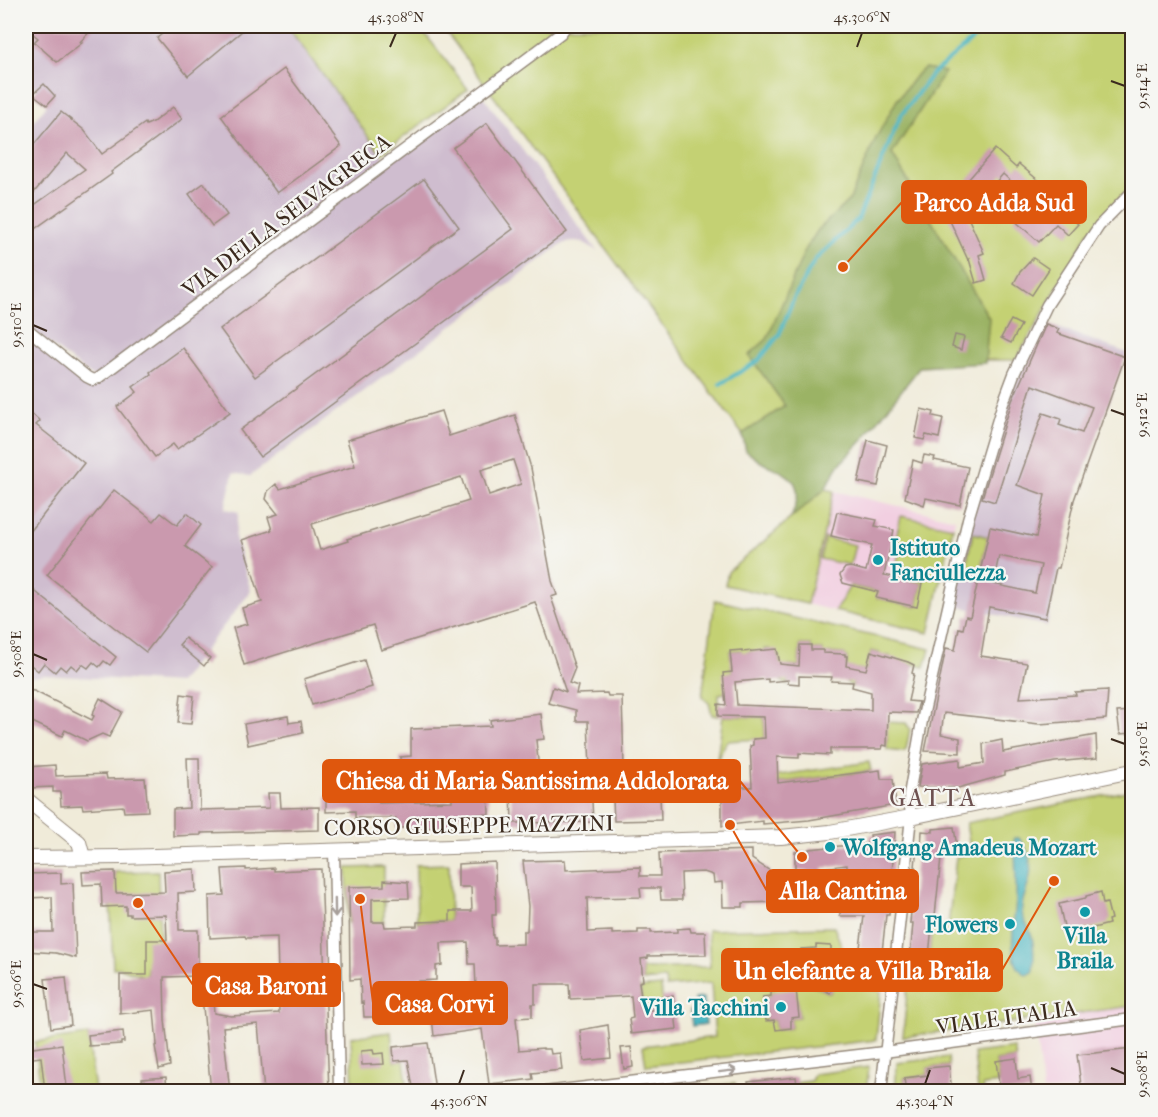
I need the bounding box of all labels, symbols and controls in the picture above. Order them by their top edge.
text: 45.308°N [368,8,425,26]
text: 45.306°N [833,8,891,26]
text: 9.514°E [1133,63,1151,109]
street label: VIA DELLA SELVAGRECA [176,128,397,303]
callout: Parco Adda Sud [902,181,1086,223]
text: Parco Adda Sud [914,189,1075,217]
text: 9.510°E [7,303,25,347]
text: 9.512°E [1133,393,1151,437]
place label: Istituto Fanciullezza [889,535,1006,586]
marker: Istituto Fanciullezza [871,553,885,567]
text: 9.508°E [7,630,25,678]
text: 9.510°E [1133,722,1151,766]
callout: Chiesa di Maria Santissima Addolorata [323,760,740,802]
text: Chiesa di Maria Santissima Addolorata [336,767,729,795]
district label: GATTA [889,784,977,812]
street label: CORSO GIUSEPPE MAZZINI [324,810,615,842]
place label: Wolfgang Amadeus Mozart [841,835,1098,861]
marker: Wolfgang Amadeus Mozart [823,840,837,854]
callout: Alla Cantina [767,870,918,912]
text: Alla Cantina [778,877,907,905]
one-way arrow [329,898,341,918]
marker: Villa Braila [1078,905,1092,919]
place label: Flowers [924,912,998,938]
marker: Flowers [1003,917,1017,931]
place label: Villa Braila [1057,923,1114,974]
callout: Un elefante a Villa Braila [722,949,1002,991]
text: Un elefante a Villa Braila [733,957,991,985]
text: 9.506°E [7,960,25,1008]
callout: Casa Baroni [193,964,340,1006]
text: Casa Baroni [205,972,328,1000]
callout: Casa Corvi [373,982,507,1024]
text: Casa Corvi [385,990,496,1018]
place label: Villa Tacchini [640,995,769,1021]
street label: VIALE ITALIA [933,995,1079,1041]
marker: Villa Tacchini [774,1000,788,1014]
text: 9.508°E [1133,1050,1151,1098]
one-way arrow [717,1065,737,1076]
text: 45.306°N [430,1092,488,1110]
text: 45.304°N [896,1092,955,1110]

